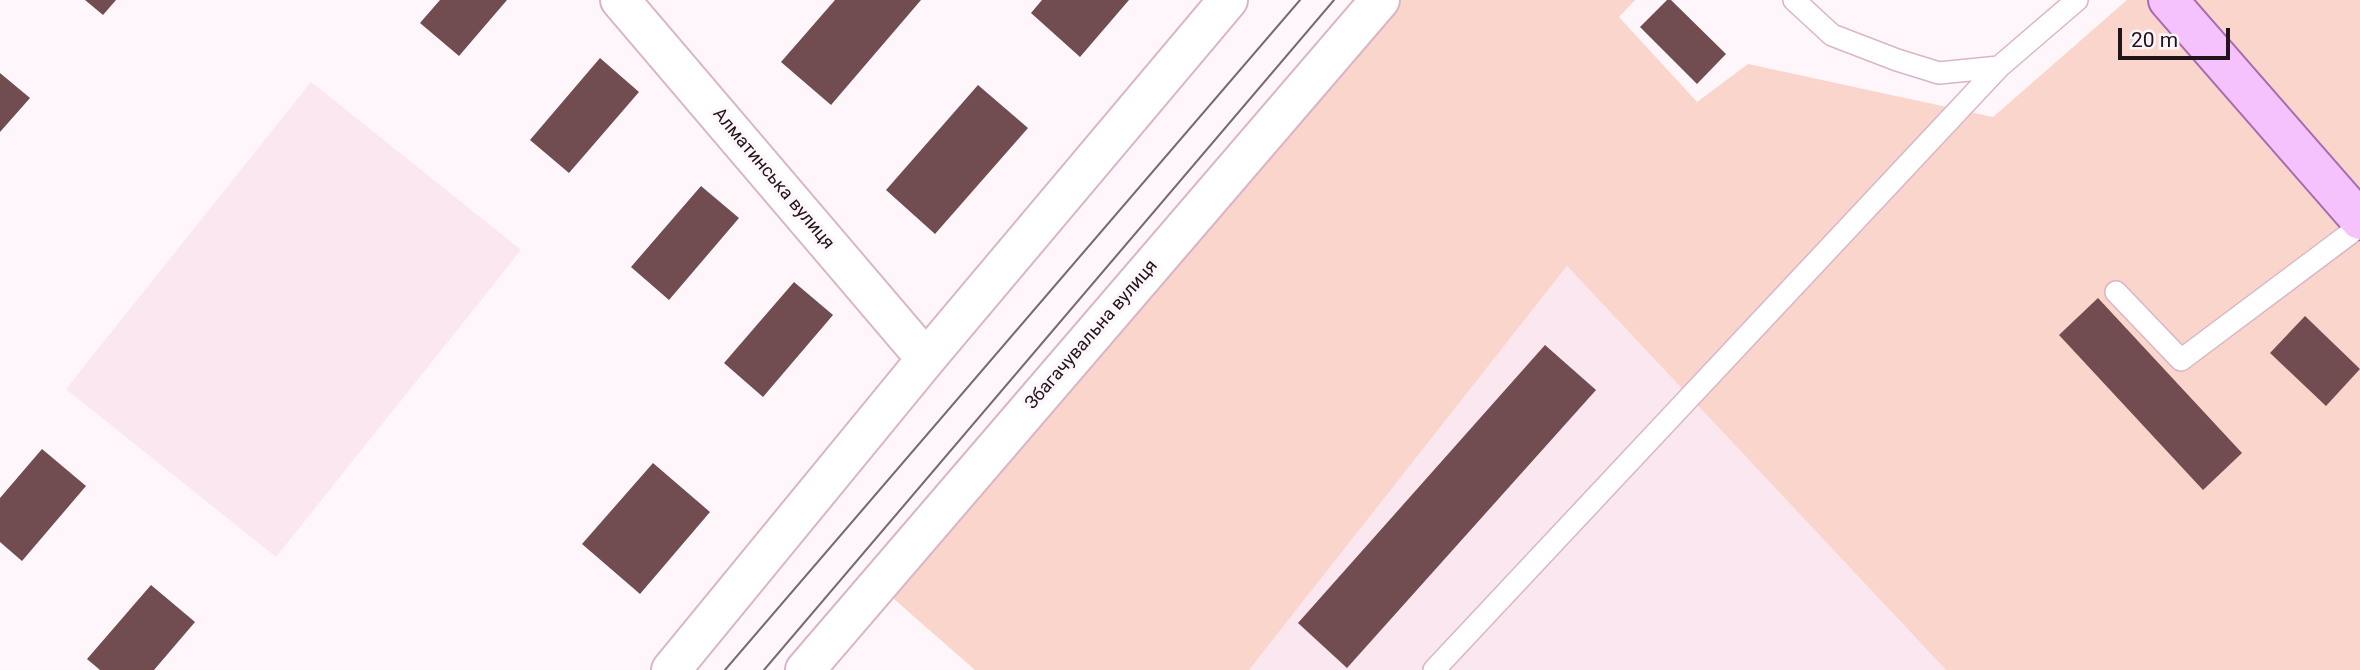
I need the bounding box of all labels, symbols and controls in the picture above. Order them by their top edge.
scale bar [2122,14,2234,58]
text: 20 m [2131,28,2178,52]
street label: Алматинська вулиця [708,104,838,254]
street label: Збагачувальна вулиця [1021,256,1163,414]

